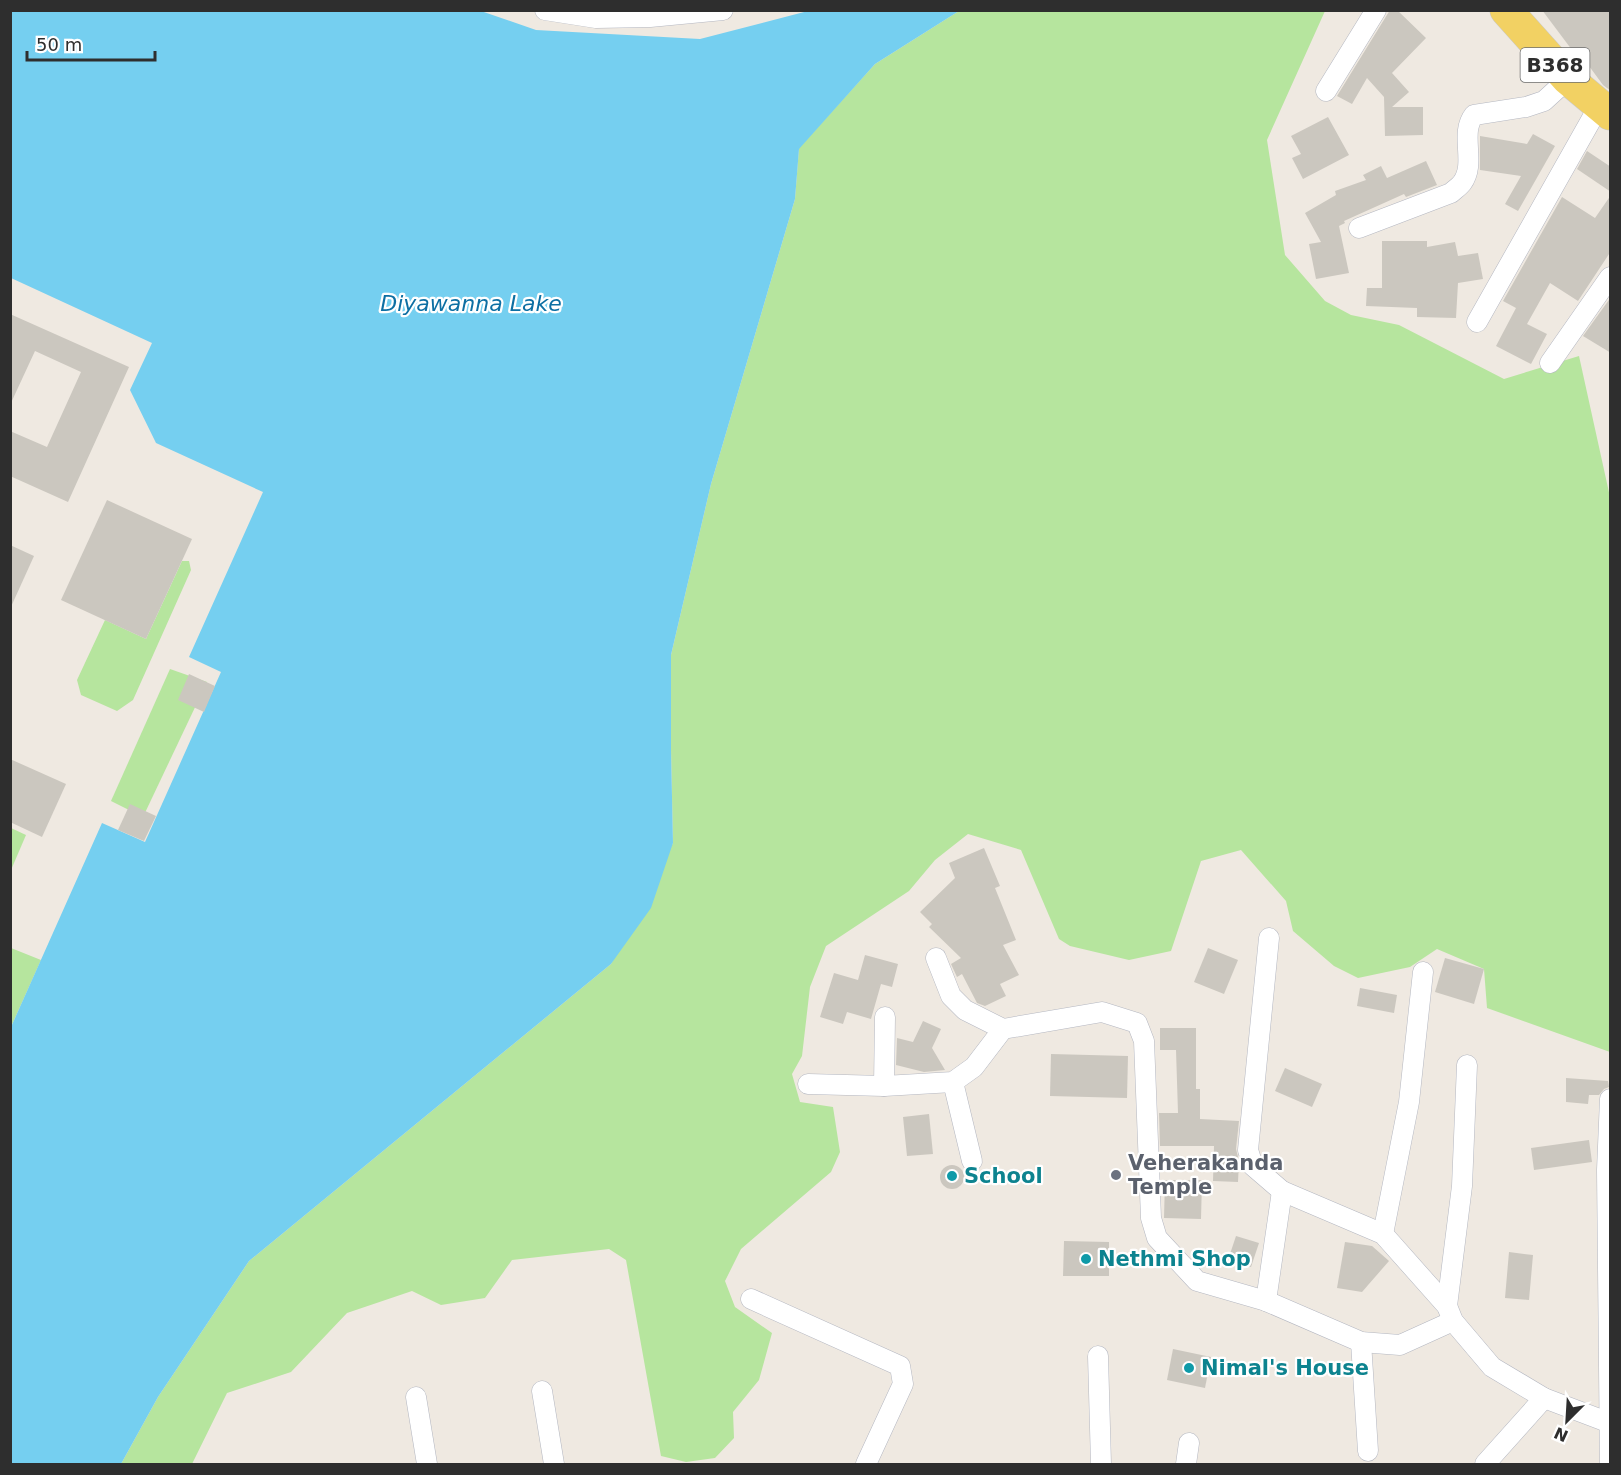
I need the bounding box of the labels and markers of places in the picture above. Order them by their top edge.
place label: Veherakanda Temple [1128,1151,1283,1199]
place label: School [964,1164,1043,1188]
marker: Veherakanda Temple [1109,1168,1123,1182]
marker: School [945,1169,959,1183]
place label: Nethmi Shop [1098,1247,1251,1271]
marker: Nethmi Shop [1079,1252,1093,1266]
place label: Nimal's House [1201,1356,1369,1380]
marker: Nimal's House [1182,1361,1196,1375]

